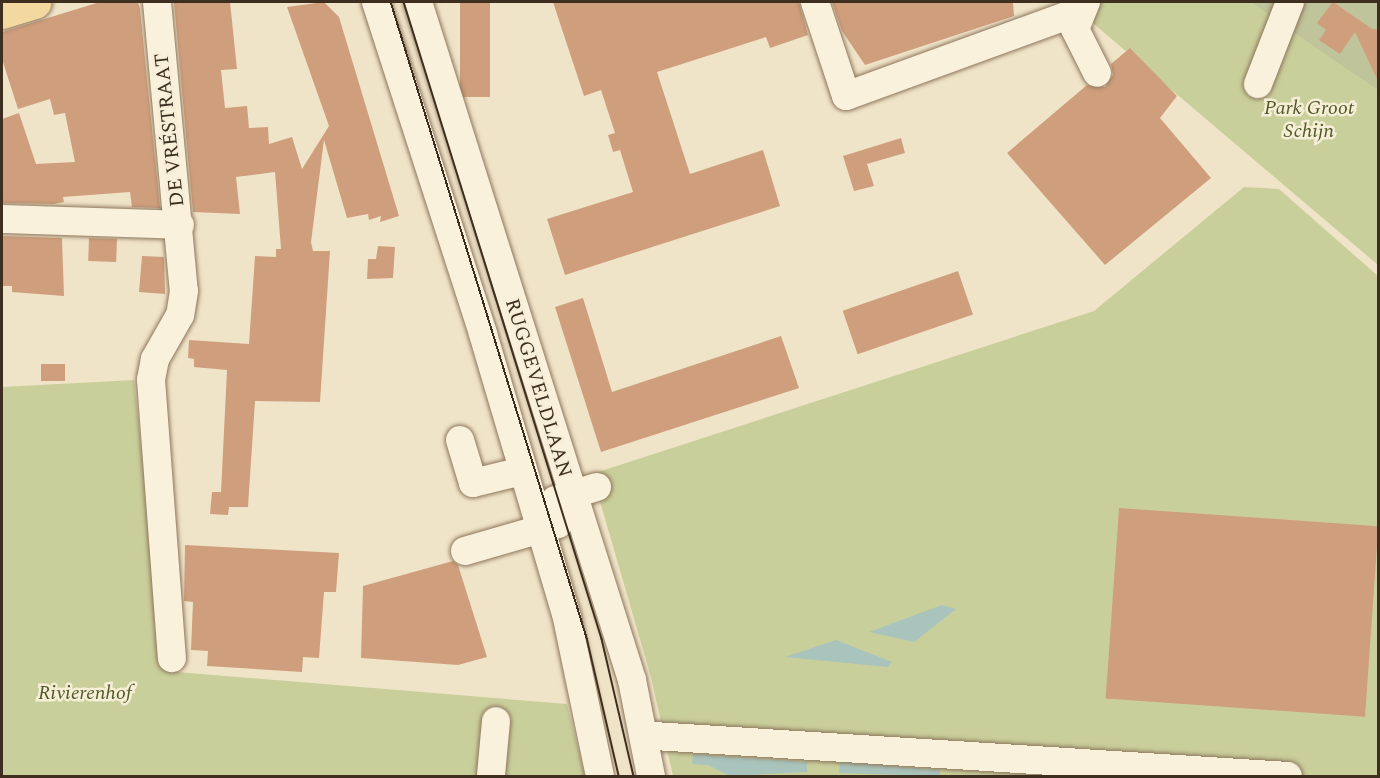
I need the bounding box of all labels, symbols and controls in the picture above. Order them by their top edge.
street label: DE VRÉSTRAAT [150,52,190,208]
park label: Park Groot Schijn [1264,96,1354,143]
street label: RUGGEVELDLAAN [499,296,577,480]
park label: Rivierenhof [38,681,132,705]

